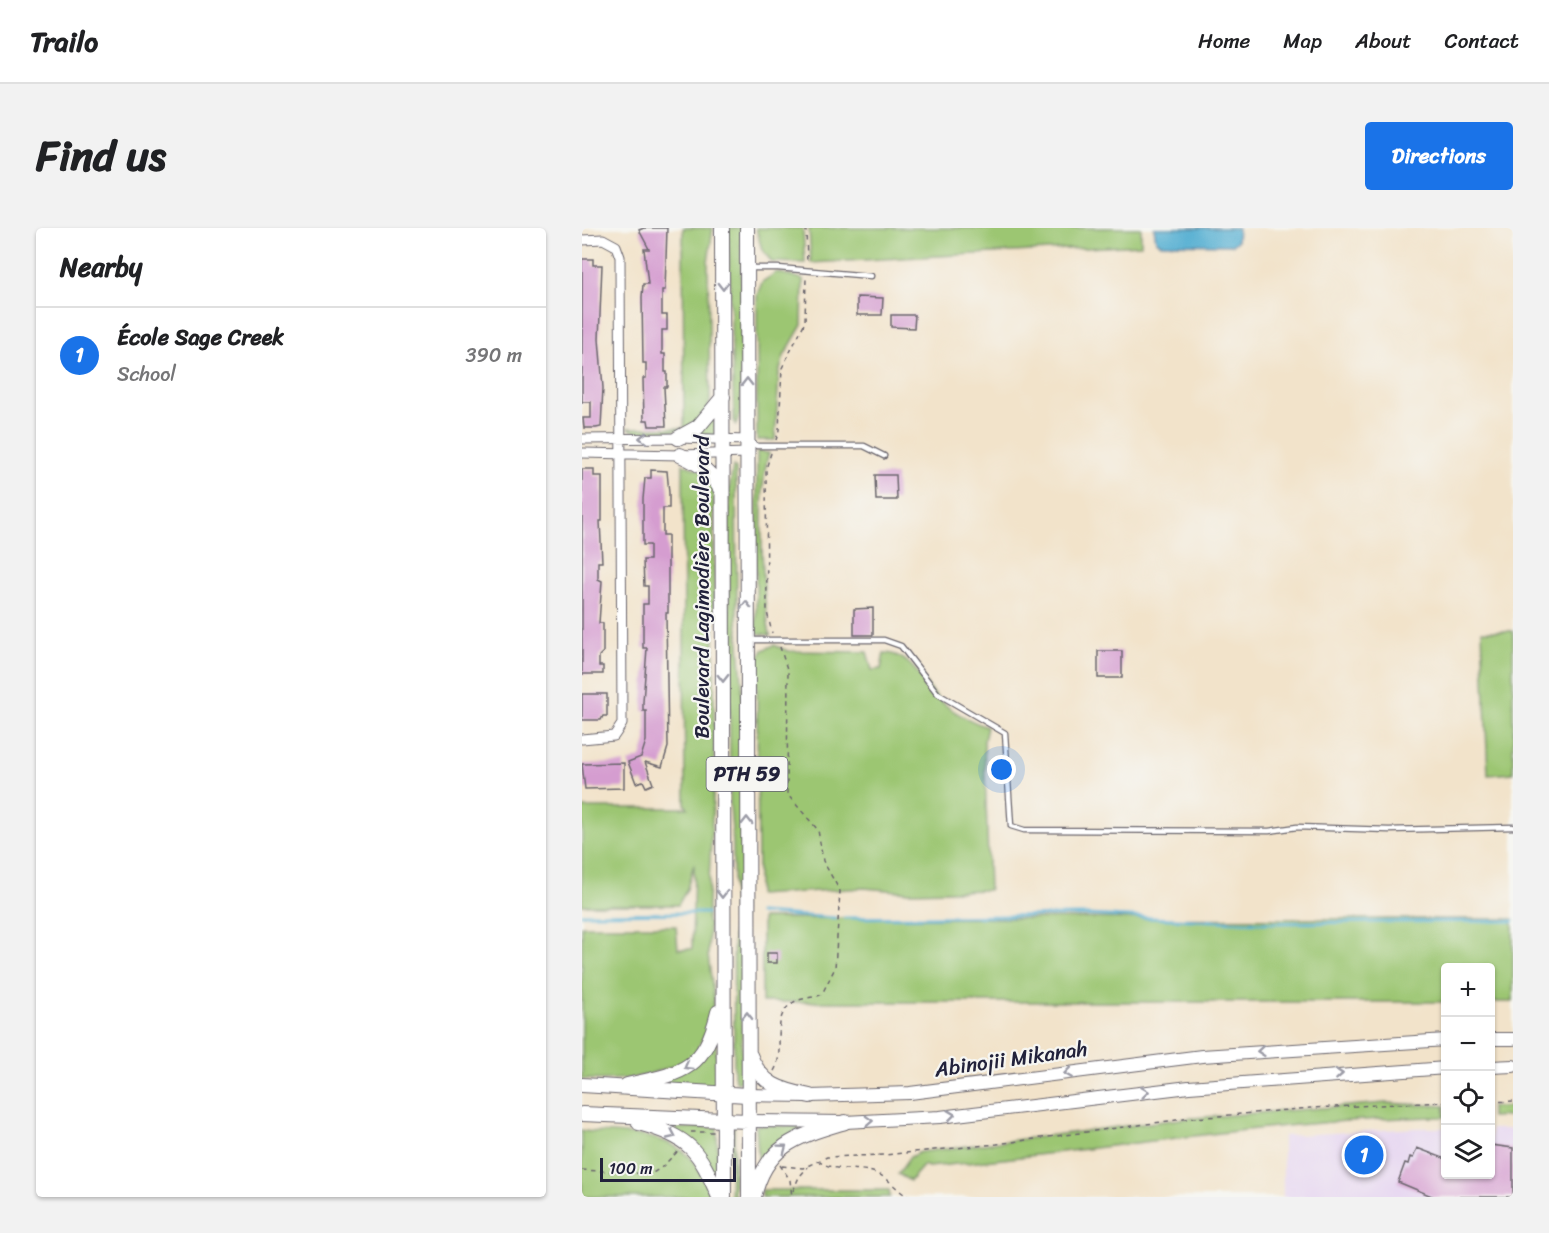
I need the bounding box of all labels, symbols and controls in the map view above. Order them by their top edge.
text: Trailo [30,17,98,66]
text: Home [1198,22,1250,60]
text: Map [1283,22,1322,60]
text: About [1355,22,1412,60]
text: Contact [1445,22,1519,60]
text: Find us [36,119,166,193]
button: Directions [1365,122,1513,190]
text: Nearby [60,244,142,290]
one-way arrow [717,282,729,291]
text: École Sage Creek [117,318,284,357]
text: 1 [75,338,84,373]
text: 390 m [466,338,522,373]
text: School [117,357,176,392]
one-way arrow [741,377,753,386]
one-way arrow [639,432,648,444]
street label: Boulevard Lagimodière Boulevard [683,433,721,739]
one-way arrow [740,600,752,609]
one-way arrow [717,674,729,683]
your location [987,755,1016,784]
road number: PTH 59 [706,757,788,791]
one-way arrow [741,816,753,825]
one-way arrow [716,890,728,899]
map controls [1441,963,1495,1179]
button: + [1441,963,1495,1017]
one-way arrow [741,1011,753,1020]
button: − [1441,1017,1495,1071]
street label: Abinojii Mikanah [931,1029,1090,1089]
one-way arrow [1257,1044,1266,1057]
one-way arrow [684,1059,694,1070]
one-way arrow [1063,1067,1072,1079]
one-way arrow [1334,1068,1343,1081]
button: locate [1441,1071,1495,1125]
one-way arrow [1140,1086,1149,1099]
one-way arrow [947,1109,956,1122]
one-way arrow [865,1115,874,1127]
button: layers [1441,1125,1495,1179]
one-way arrow [666,1128,677,1140]
pin: 1 [1344,1132,1384,1178]
one-way arrow [776,1144,787,1155]
text: 100 m [609,1154,653,1183]
scale bar [600,1155,736,1182]

